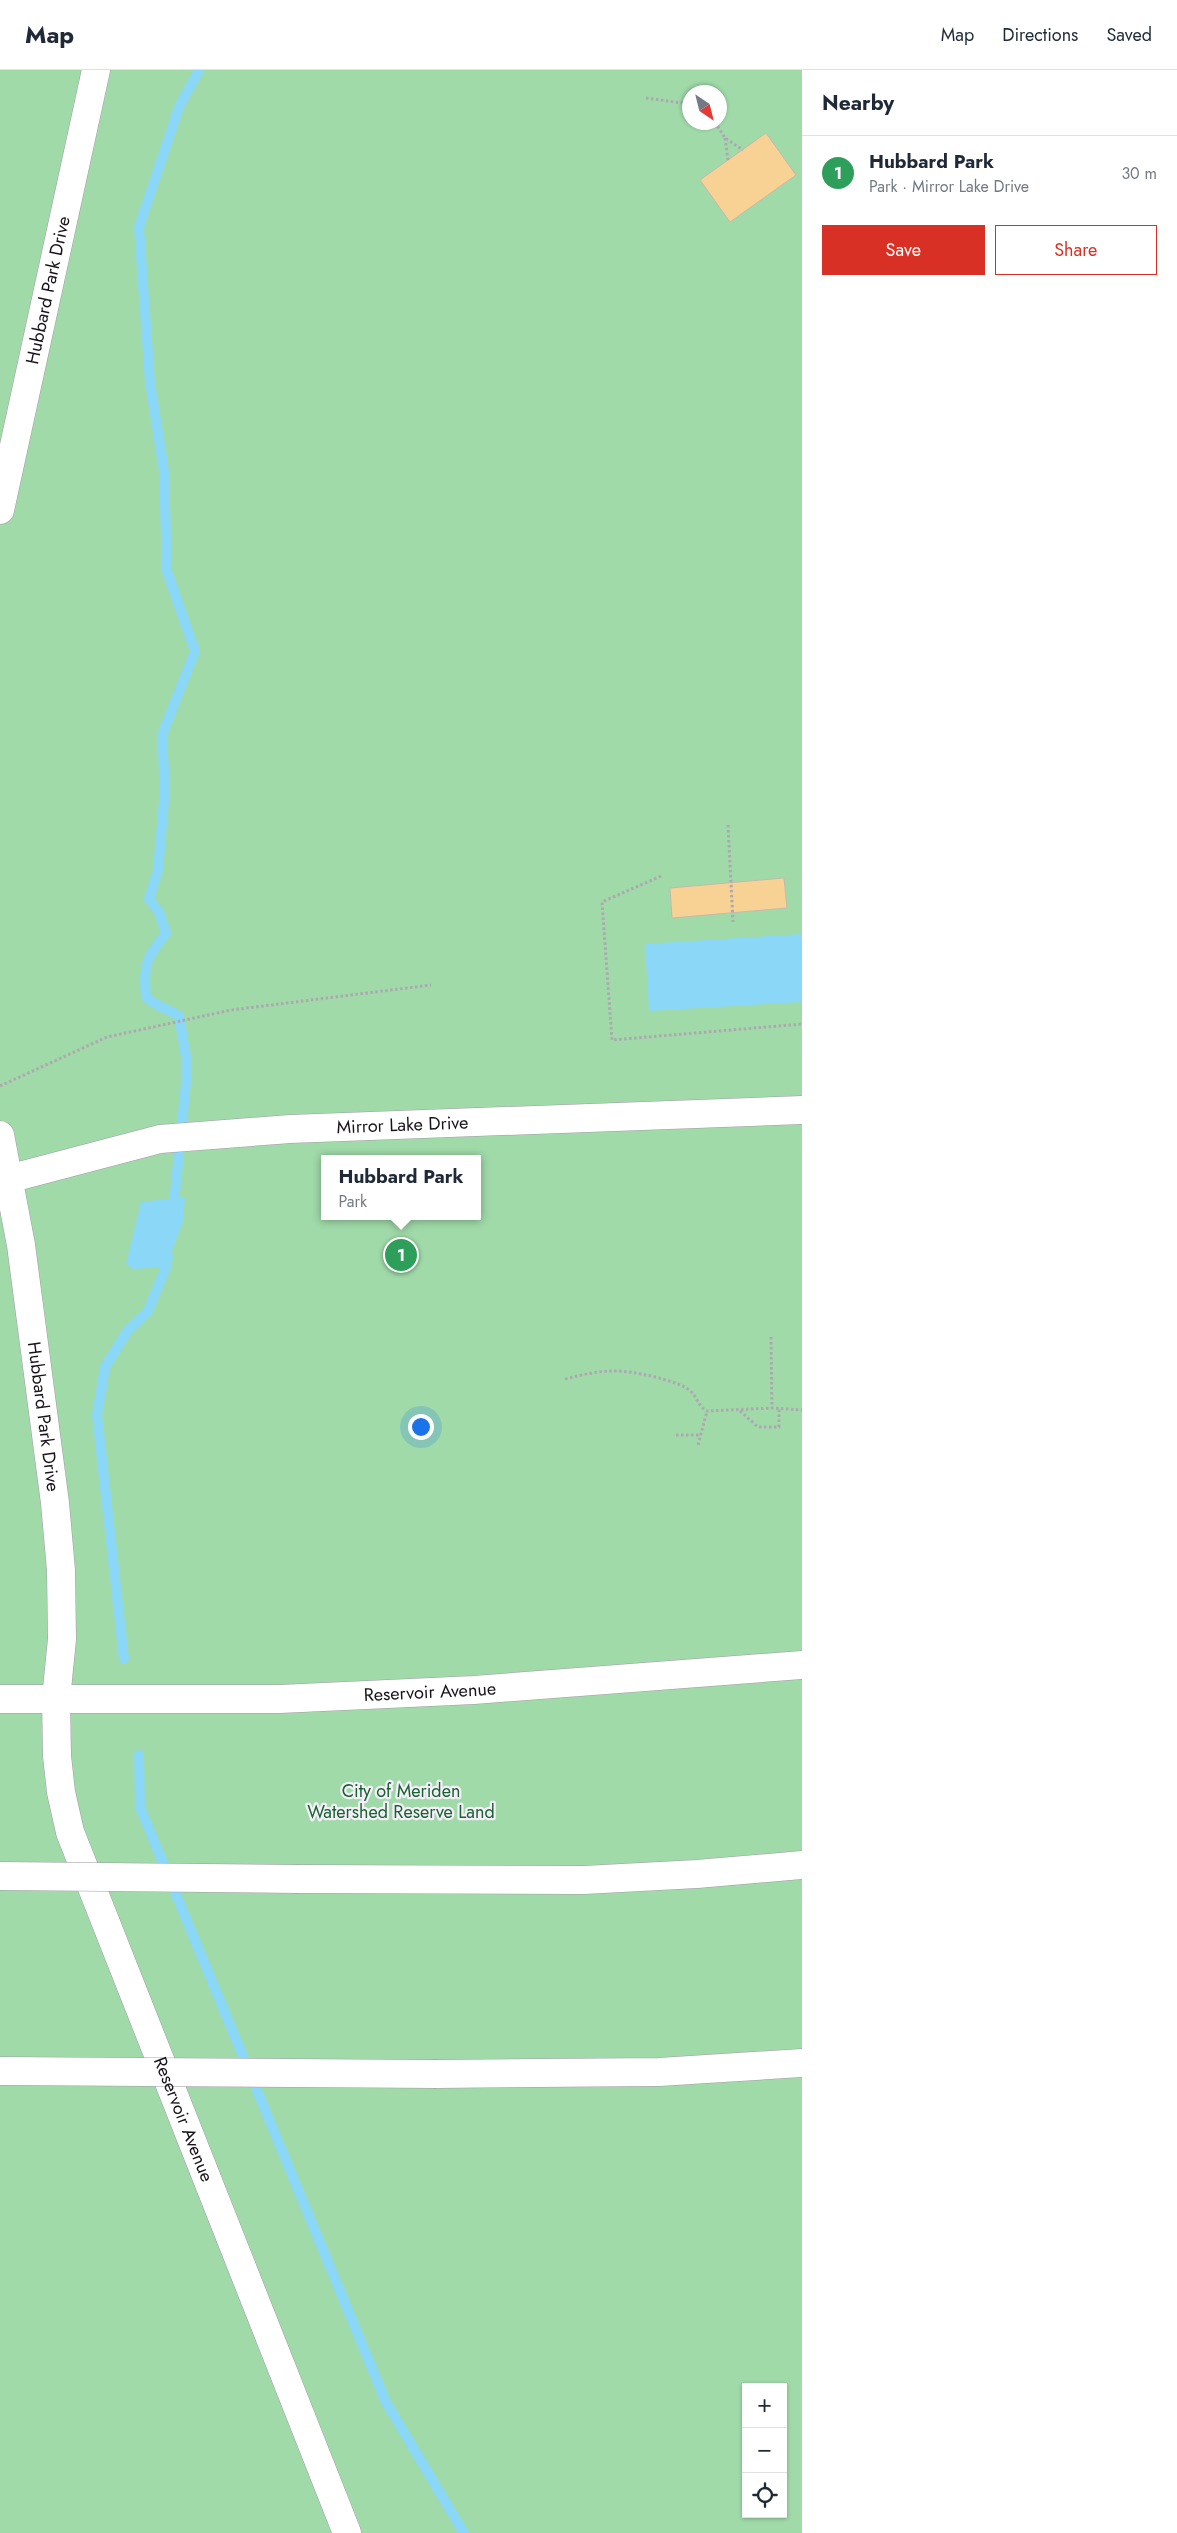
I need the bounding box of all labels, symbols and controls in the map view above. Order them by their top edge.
text: Map [25,17,74,52]
text: Map [941,22,974,48]
text: Directions [1002,22,1078,48]
text: Saved [1106,22,1152,48]
north arrow [682,85,727,130]
text: Nearby [822,88,894,118]
text: Hubbard Park [869,148,994,175]
text: 1 [834,162,842,185]
text: 30 m [1121,162,1157,185]
text: Park · Mirror Lake Drive [869,175,1029,198]
street label: Hubbard Park Drive [19,214,77,367]
button: Save [822,225,985,275]
button: Share [995,225,1157,275]
street label: Mirror Lake Drive [336,1109,469,1140]
popup [321,1155,481,1220]
text: Hubbard Park [338,1163,464,1190]
text: Park [338,1190,367,1213]
pin: 1 [385,1236,417,1274]
street label: Hubbard Park Drive [21,1340,66,1493]
your location [408,1414,434,1440]
street label: Reservoir Avenue [363,1675,497,1708]
park label: City of Meriden Watershed Reserve Land [307,1778,495,1825]
street label: Reservoir Avenue [147,2053,220,2186]
map controls [742,2383,787,2518]
button: + [742,2383,787,2428]
button: − [742,2428,787,2473]
button: locate [742,2473,787,2518]

